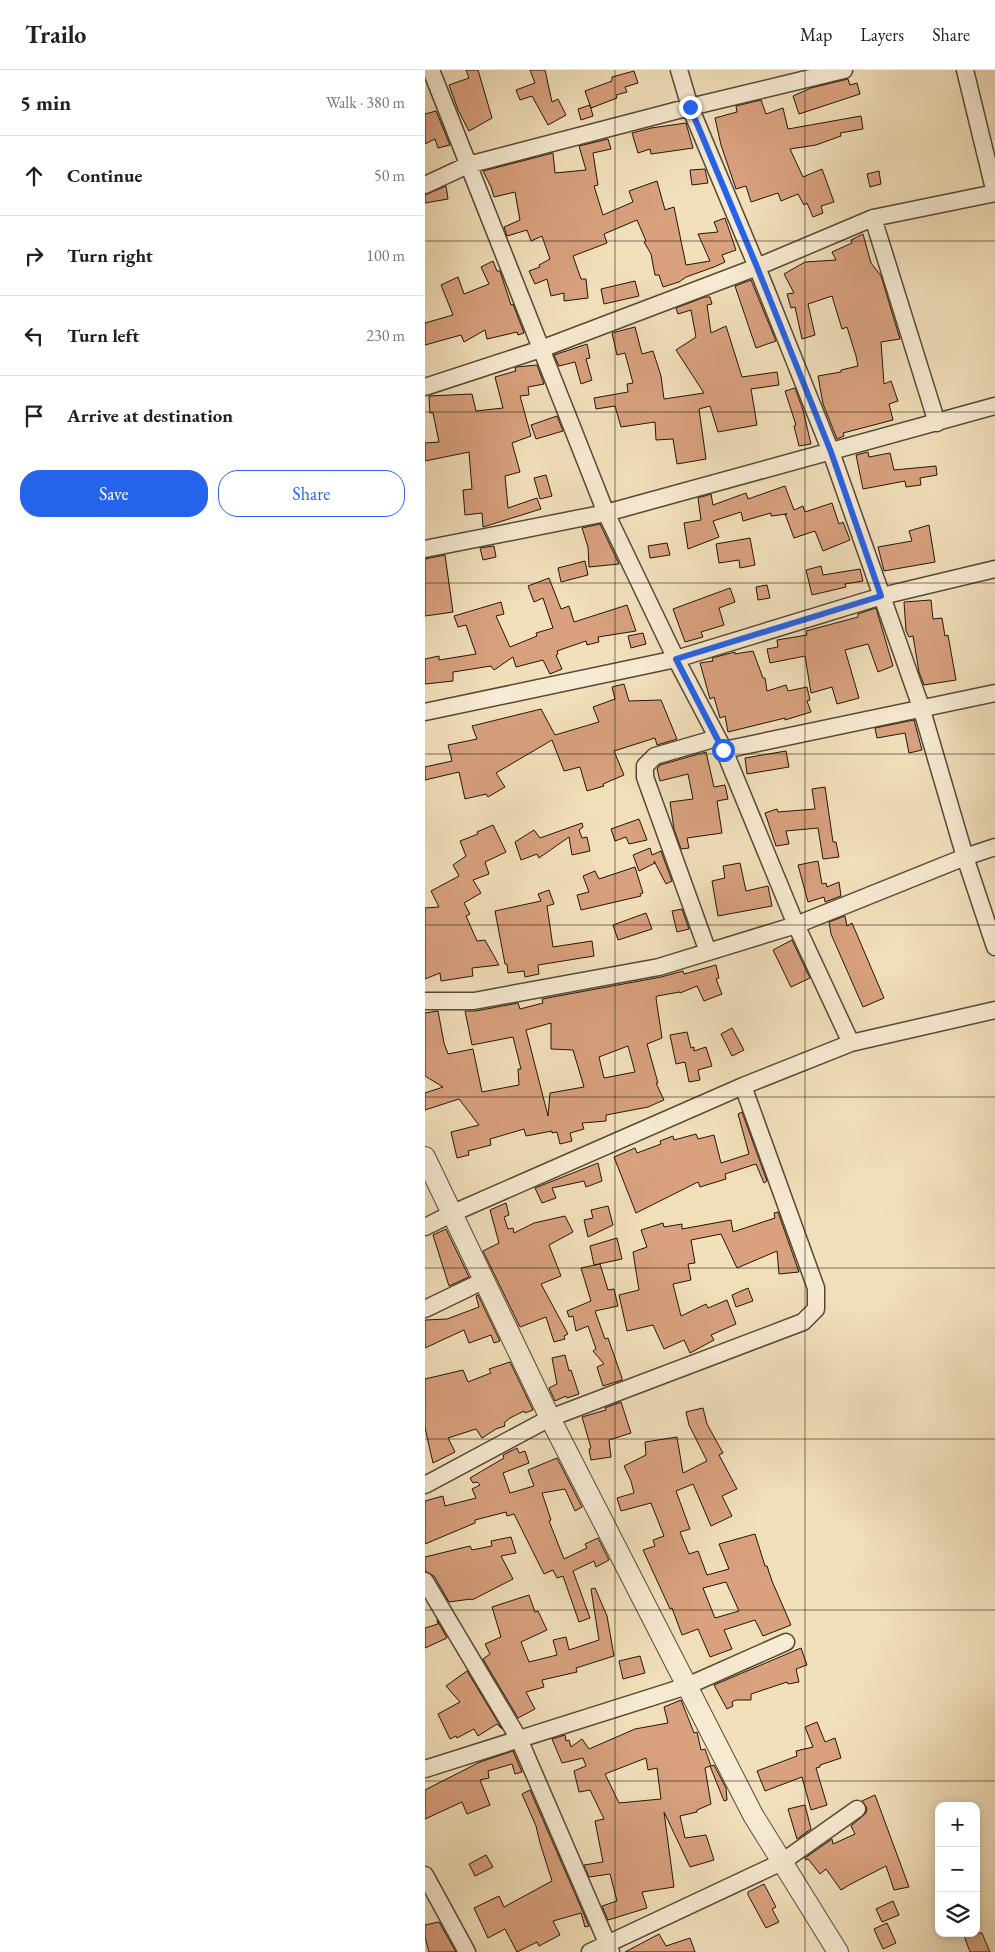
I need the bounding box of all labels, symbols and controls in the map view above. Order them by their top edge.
text: Trailo [25,19,86,50]
text: Map [800,23,832,46]
text: Layers [860,23,904,46]
text: Share [932,23,970,46]
text: 5 min [20,89,71,116]
text: Walk · 380 m [326,92,405,113]
route end [679,96,702,119]
icon: ahead [20,162,48,190]
text: Continue [67,163,142,188]
text: 50 m [374,165,405,186]
icon: right [20,242,48,270]
text: Turn right [67,243,153,268]
text: 100 m [366,245,405,266]
icon: left [20,322,48,350]
text: Turn left [67,323,139,348]
text: 230 m [366,325,405,346]
icon: arrive [20,402,48,430]
text: Arrive at destination [67,403,233,428]
button: Save [20,470,208,517]
button: Share [218,470,405,517]
route start [712,739,735,762]
map controls [935,1802,980,1937]
button: + [935,1802,980,1847]
button: − [935,1847,980,1892]
button: layers [935,1892,980,1937]

